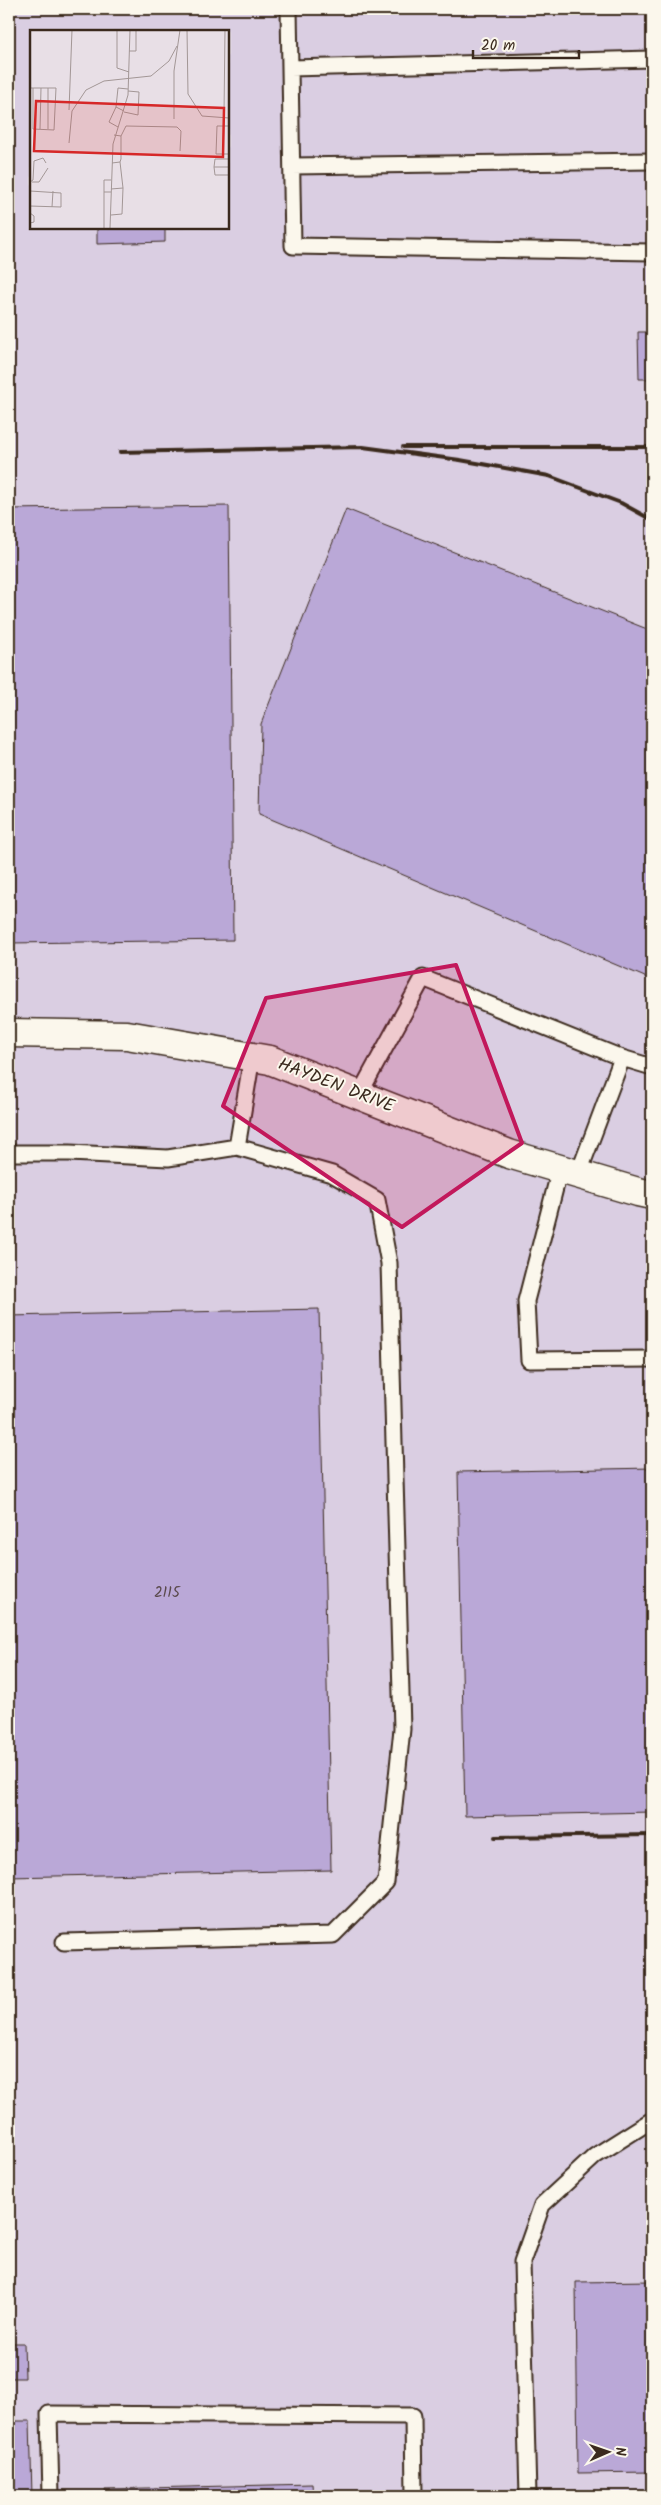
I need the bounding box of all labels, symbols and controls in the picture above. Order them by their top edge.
scale bar [473,28,580,60]
inset map [30,30,229,229]
text: 20 m [481,34,515,58]
street label: HAYDEN DRIVE [274,1050,399,1122]
house number: 2115 [154,1581,181,1605]
north arrow [584,2428,634,2478]
text: N [609,2447,631,2457]

